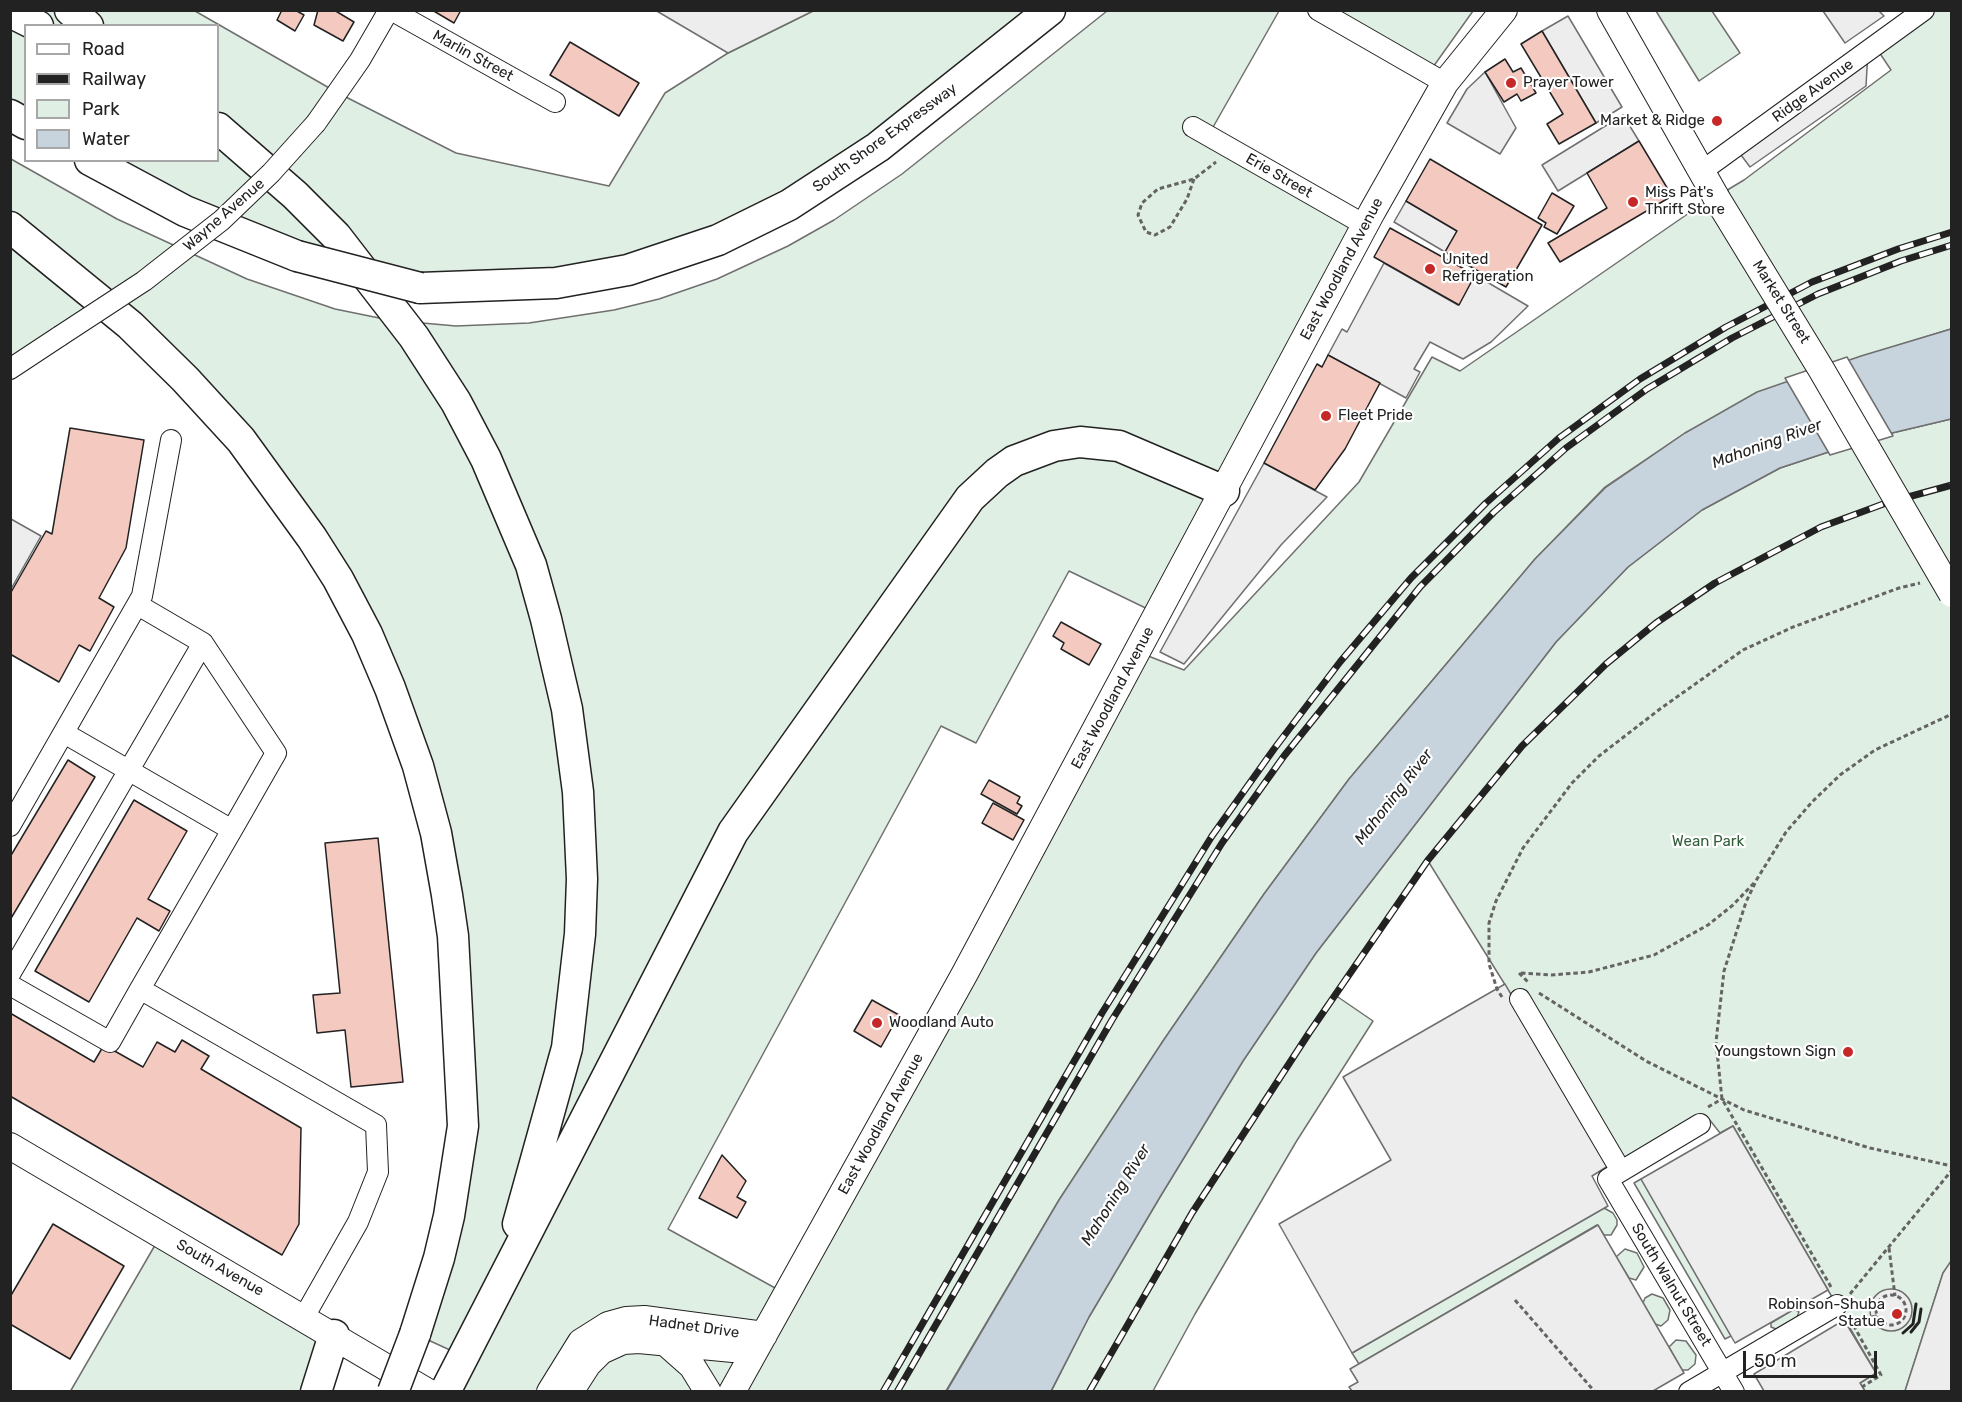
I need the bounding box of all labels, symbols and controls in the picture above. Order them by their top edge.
legend [24,24,219,162]
street label: Marlin Street [430,26,516,86]
text: Road [82,38,125,60]
street label: Ridge Avenue [1769,56,1857,126]
text: Railway [82,68,146,90]
place label: Prayer Tower [1523,74,1614,92]
marker: Prayer Tower [1504,76,1518,90]
street label: South Shore Expressway [809,80,961,196]
text: Park [82,98,119,120]
place label: Market & Ridge [1600,112,1705,130]
marker: Market & Ridge [1710,114,1724,128]
text: Water [82,128,130,150]
street label: Erie Street [1243,150,1315,202]
street label: Wayne Avenue [180,175,268,255]
place label: Miss Pat's Thrift Store [1645,184,1725,219]
street label: East Woodland Avenue [1297,195,1387,343]
marker: Miss Pat's Thrift Store [1626,195,1640,209]
place label: United Refrigeration [1442,251,1533,286]
street label: Market Street [1748,257,1814,347]
marker: United Refrigeration [1423,262,1437,276]
place label: Fleet Pride [1338,407,1413,425]
marker: Fleet Pride [1319,409,1333,423]
water label: Mahoning River [1709,415,1825,473]
street label: East Woodland Avenue [1068,624,1158,772]
water label: Mahoning River [1351,745,1437,849]
park label: Wean Park [1672,833,1744,851]
place label: Woodland Auto [889,1014,994,1032]
marker: Woodland Auto [870,1016,884,1030]
place label: Youngstown Sign [1714,1043,1836,1061]
marker: Youngstown Sign [1841,1045,1855,1059]
street label: East Woodland Avenue [835,1050,927,1198]
water label: Mahoning River [1077,1141,1155,1249]
street label: South Walnut Street [1627,1220,1715,1350]
street label: South Avenue [173,1236,267,1300]
place label: Robinson-Shuba Statue [1768,1296,1885,1331]
marker: Robinson-Shuba Statue [1890,1307,1904,1321]
street label: Hadnet Drive [648,1312,740,1342]
scale bar [1746,1339,1880,1377]
text: 50 m [1754,1350,1797,1372]

